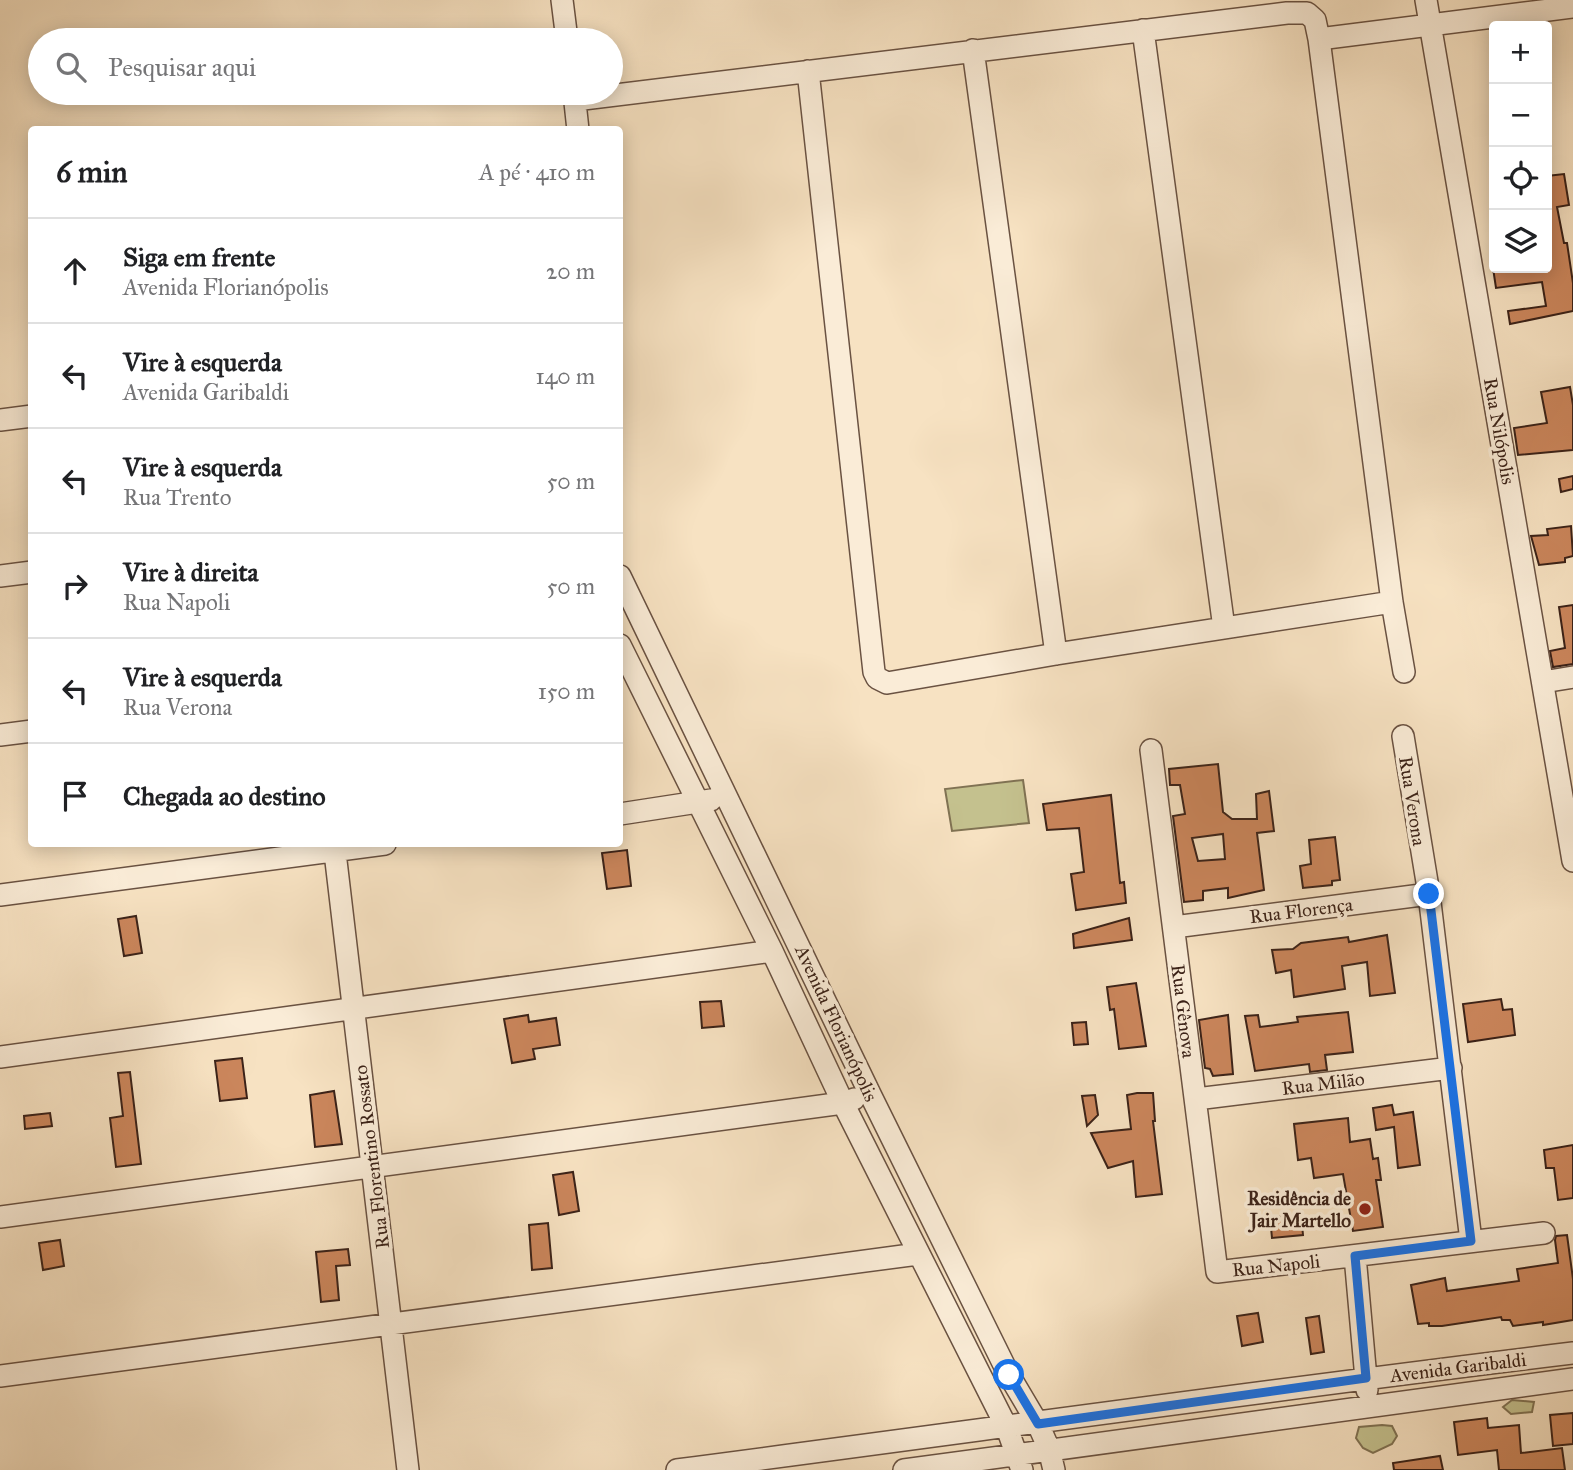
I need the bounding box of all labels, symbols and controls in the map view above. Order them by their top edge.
map controls [1489,21,1552,273]
button: + [1489,21,1552,84]
search box [28,28,623,105]
icon: search [52,48,90,86]
text: Pesquisar aqui [108,51,256,83]
button: − [1489,84,1552,147]
button: locate [1489,147,1552,210]
text: 6 min [56,154,128,190]
text: A pé · 410 m [479,158,595,186]
button: layers [1489,210,1552,273]
text: Siga em frente [123,241,275,273]
icon: ahead [56,252,94,290]
text: 20 m [546,257,595,285]
text: Avenida Florianópolis [123,273,329,301]
text: Vire à esquerda [123,346,282,378]
icon: left [56,357,94,395]
text: 140 m [535,362,595,390]
street label: Rua Nilópolis [1479,376,1520,486]
text: Avenida Garibaldi [123,378,289,406]
text: Vire à esquerda [123,451,282,483]
icon: left [56,462,94,500]
text: 50 m [547,467,595,495]
text: Rua Trento [123,483,231,511]
text: Vire à direita [123,556,259,588]
icon: right [56,567,94,605]
text: 50 m [547,572,595,600]
text: Rua Napoli [123,588,230,616]
text: Vire à esquerda [123,661,282,693]
icon: left [56,672,94,710]
text: 150 m [538,677,595,705]
text: Rua Verona [123,693,232,721]
street label: Rua Verona [1394,755,1431,848]
icon: arrive [56,777,94,815]
text: Chegada ao destino [123,780,326,812]
route end [1413,878,1444,909]
street label: Rua Florença [1248,893,1355,928]
street label: Avenida Florianópolis [790,940,883,1105]
street label: Rua Gênova [1166,963,1201,1060]
street label: Rua Florentino Rossato [349,1063,394,1250]
street label: Rua Milão [1280,1067,1366,1100]
place label: Residência de Jair Martello [1247,1187,1351,1233]
marker: Residência de Jair Martello [1357,1201,1373,1217]
street label: Rua Napoli [1231,1249,1321,1282]
street label: Avenida Garibaldi [1388,1348,1528,1387]
route start [993,1359,1024,1390]

